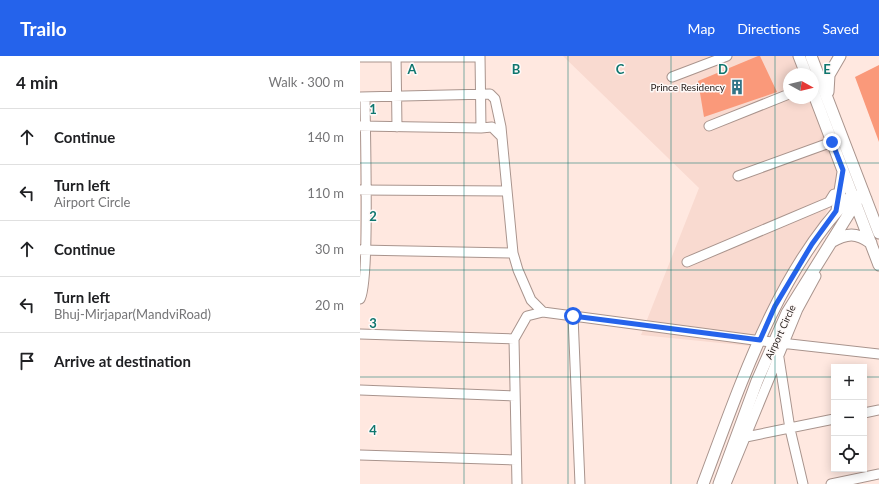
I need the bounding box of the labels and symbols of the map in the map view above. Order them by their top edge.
text: A [406,61,417,77]
text: B [512,61,521,77]
text: C [616,61,625,77]
text: D [718,61,728,77]
text: E [823,61,831,77]
north arrow [783,68,819,104]
building icon: Prince Residency [728,78,746,96]
place label: Prince Residency [651,81,726,93]
text: 1 [369,101,377,117]
route end [823,133,841,151]
text: 2 [369,208,377,224]
street label: Airport Circle [762,303,798,361]
route start [564,307,582,325]
text: 3 [369,315,377,331]
text: 4 [369,422,377,438]

